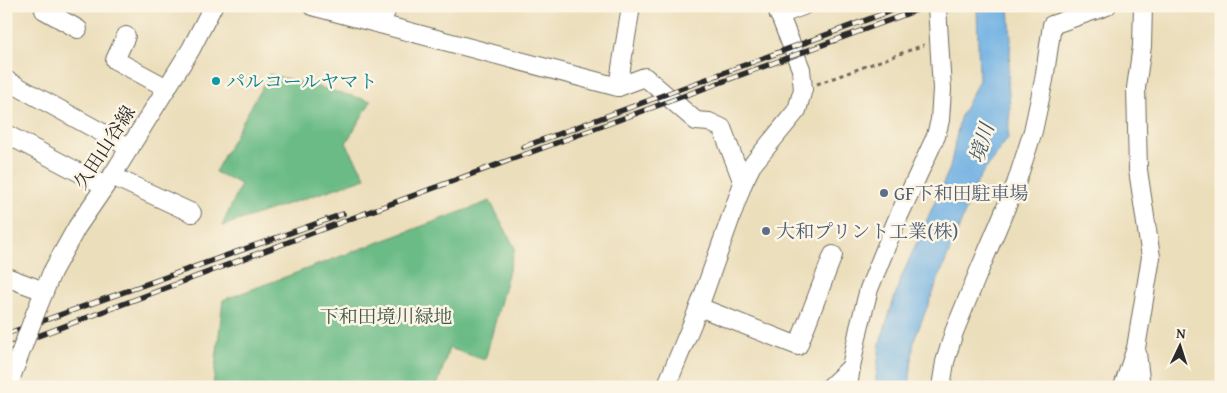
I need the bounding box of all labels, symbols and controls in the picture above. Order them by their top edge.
place label: パルコールヤマト [226,67,378,95]
marker: パルコールヤマト [210,75,222,87]
street label: 久田山谷線 [66,100,142,194]
water label: 境川 [961,118,1001,166]
place label: GF下和田駐車場 [894,179,1028,207]
marker: GF下和田駐車場 [878,187,890,199]
place label: 大和プリント工業(株) [776,217,958,245]
marker: 大和プリント工業(株) [760,225,772,237]
park label: 下和田境川緑地 [319,302,453,330]
north arrow [1154,320,1204,370]
text: N [1176,323,1187,343]

